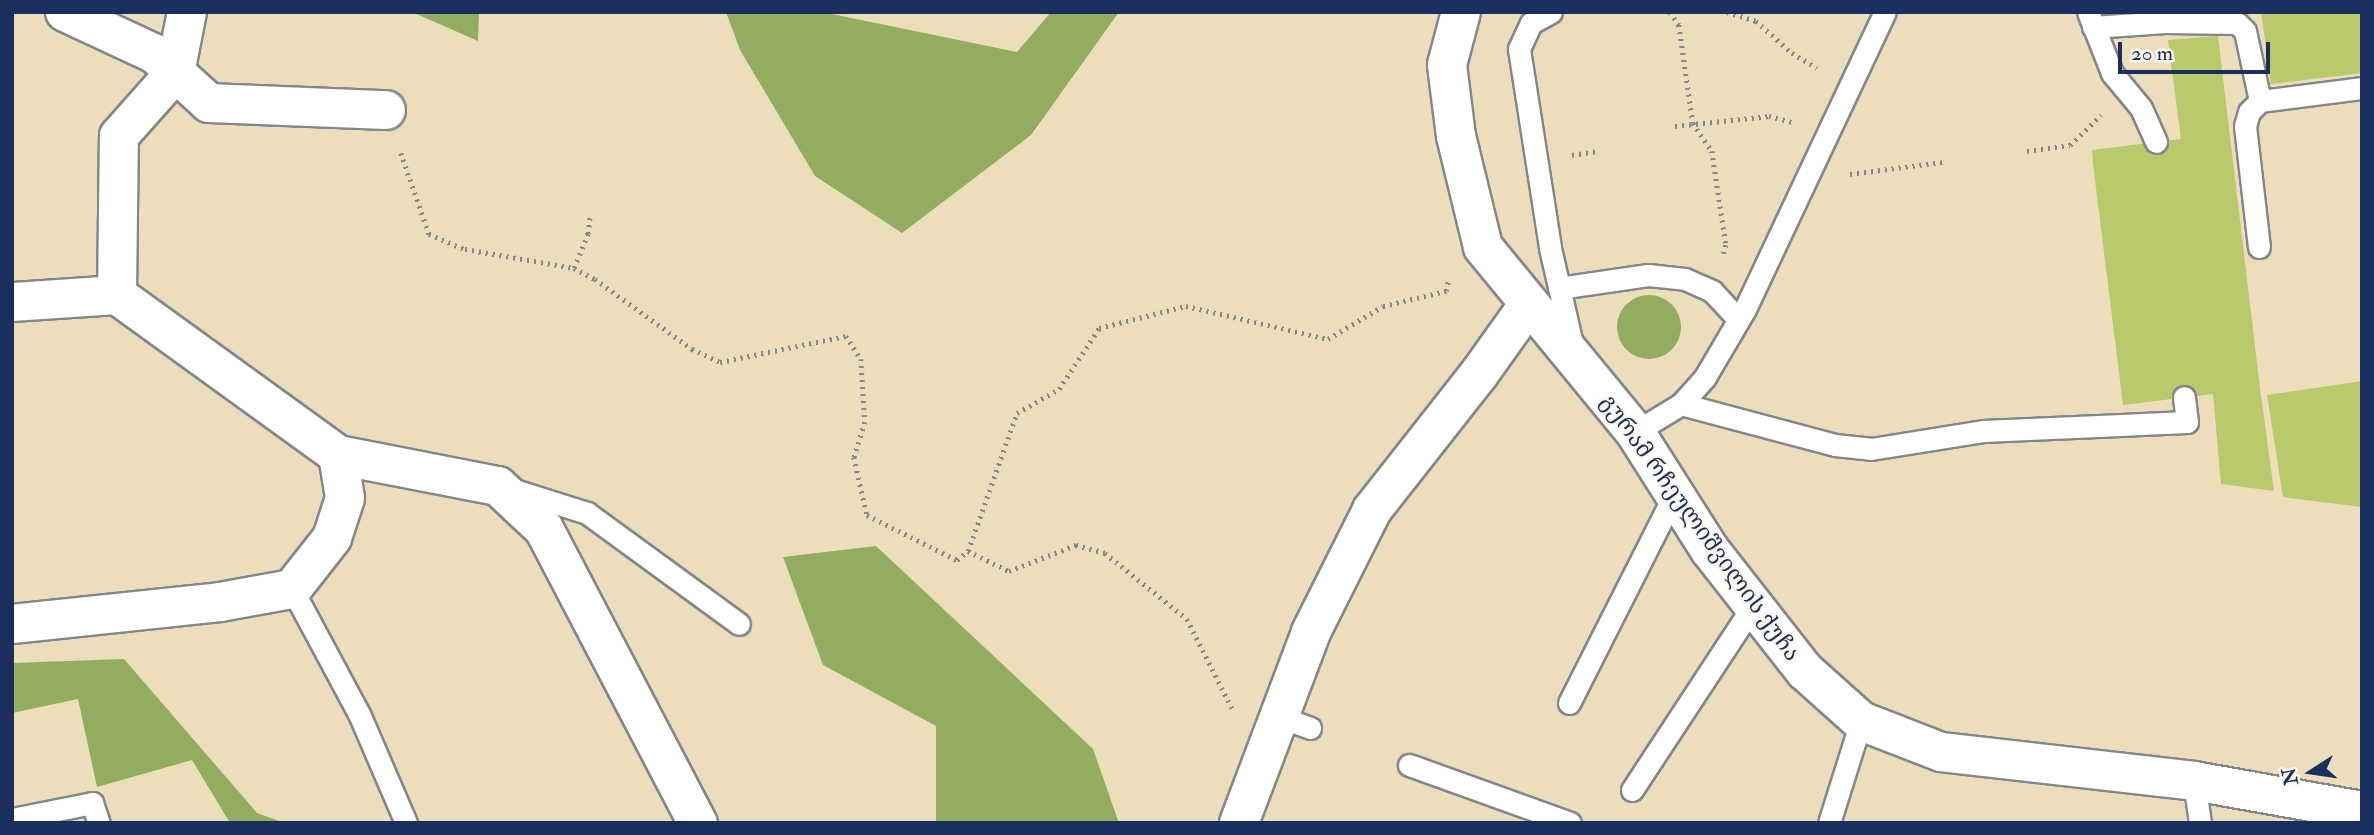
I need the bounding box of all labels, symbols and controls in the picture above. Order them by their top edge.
scale bar [2122,28,2274,72]
text: 20 m [2131,40,2173,67]
street label: გურამ რჩეულიშვილის ქუჩა [1594,389,1806,667]
north arrow [2276,737,2346,807]
text: N [2277,766,2304,787]

